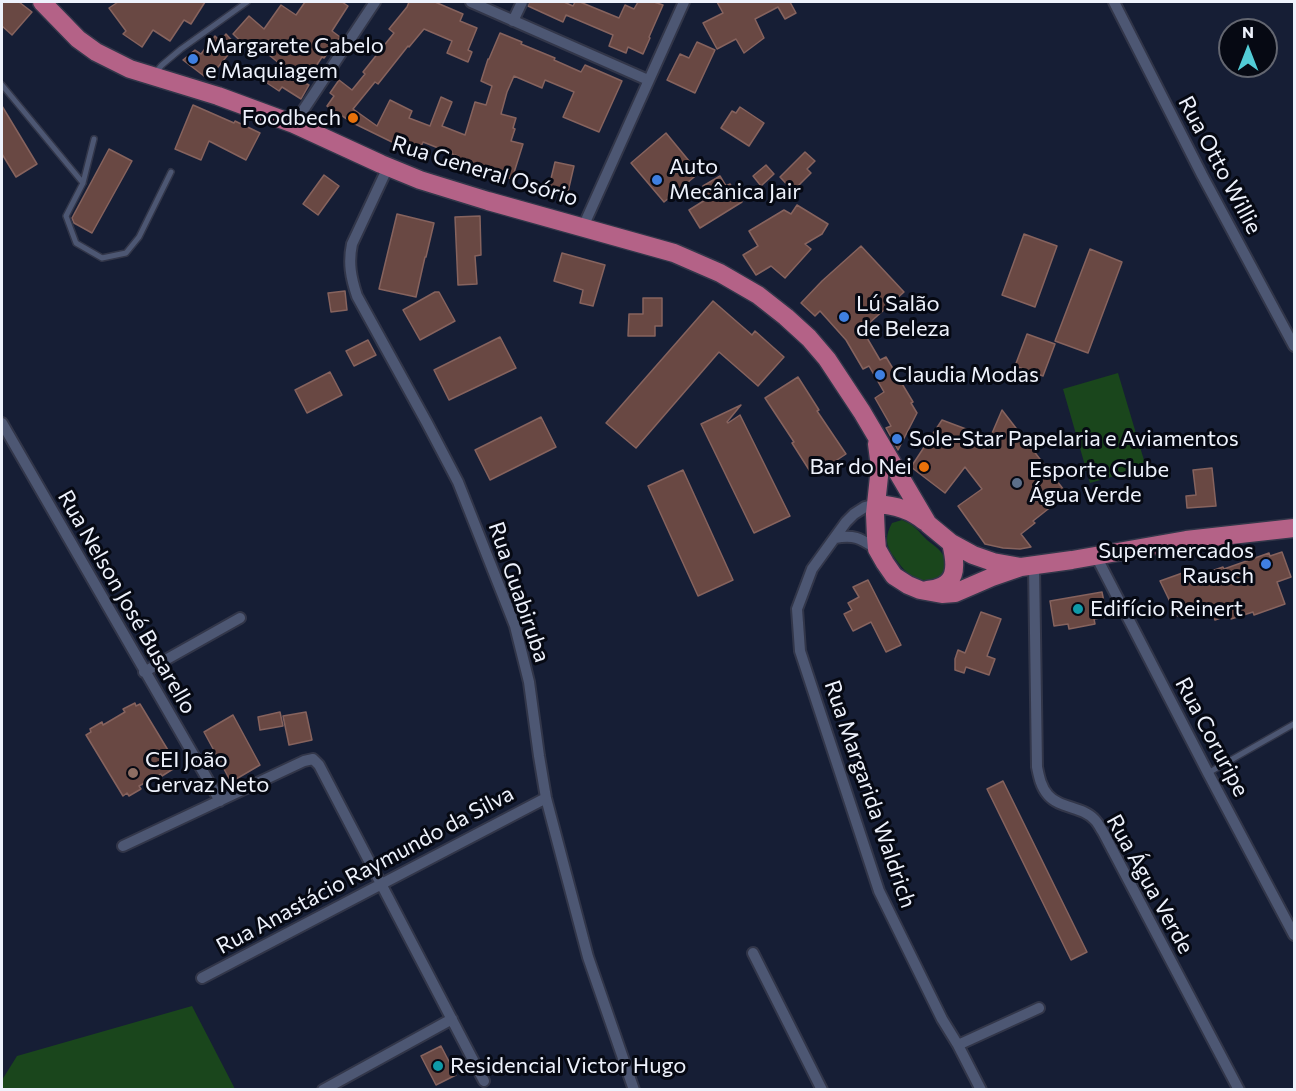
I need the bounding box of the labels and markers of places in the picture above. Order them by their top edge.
place label: Margarete Cabelo e Maquiagem [205,33,384,84]
marker: Margarete Cabelo e Maquiagem [186,52,200,66]
place label: Foodbech [242,105,341,131]
marker: Foodbech [346,111,360,125]
place label: Auto Mecânica Jair [669,154,801,206]
marker: Auto Mecânica Jair [650,173,664,187]
place label: Lú Salão de Beleza [856,291,950,342]
marker: Lú Salão de Beleza [837,310,851,324]
place label: Claudia Modas [892,362,1039,388]
marker: Claudia Modas [873,368,887,382]
place label: Sole-Star Papelaria e Aviamentos [909,426,1239,452]
marker: Sole-Star Papelaria e Aviamentos [890,432,904,446]
place label: Bar do Nei [809,454,912,480]
place label: Esporte Clube Água Verde [1029,457,1169,508]
marker: Bar do Nei [917,460,931,474]
marker: Esporte Clube Água Verde [1010,476,1024,490]
place label: Supermercados Rausch [1098,538,1254,590]
marker: Supermercados Rausch [1259,557,1273,571]
place label: Edifício Reinert [1090,596,1243,622]
marker: Edifício Reinert [1071,602,1085,616]
place label: CEI João Gervaz Neto [145,747,269,798]
marker: CEI João Gervaz Neto [126,766,140,780]
place label: Residencial Victor Hugo [450,1053,686,1079]
marker: Residencial Victor Hugo [431,1059,445,1073]

